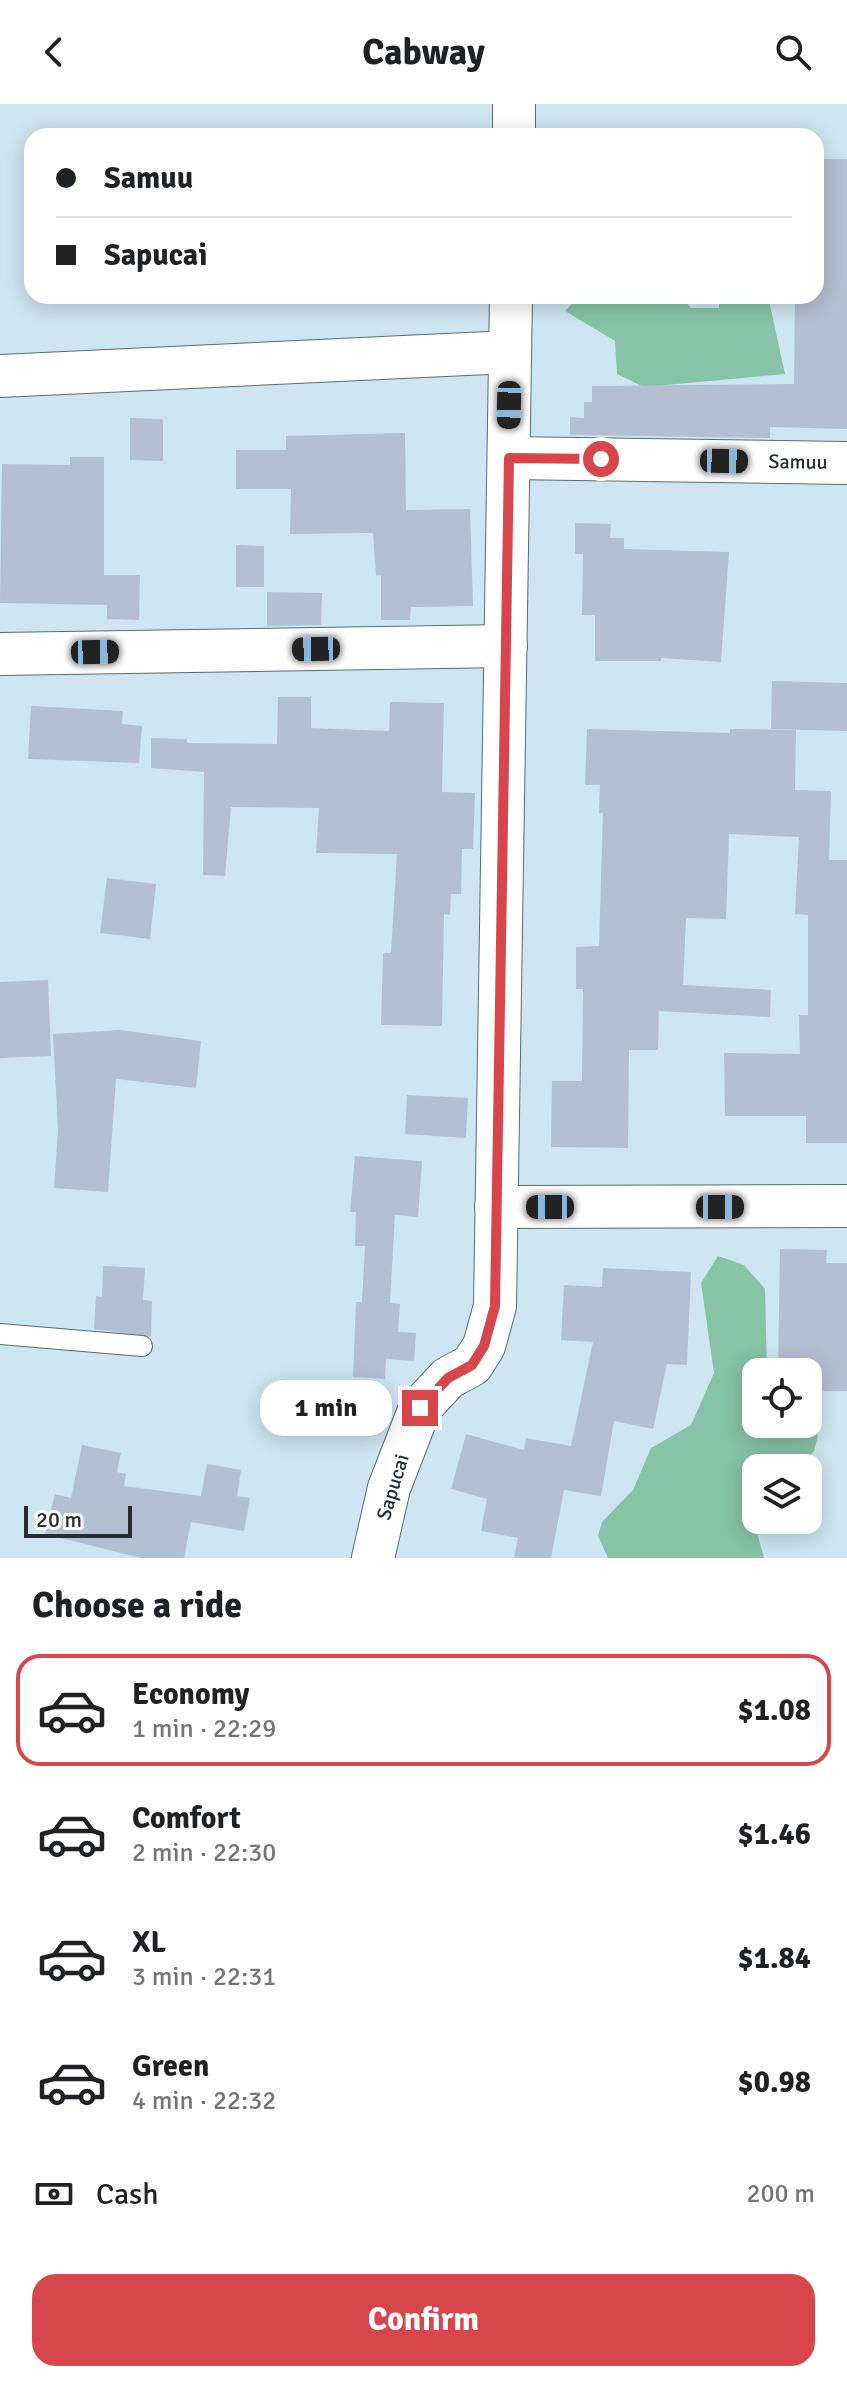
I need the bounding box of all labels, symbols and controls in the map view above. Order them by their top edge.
icon: back [32,30,76,74]
text: Cabway [362,30,485,75]
icon: search [771,30,815,74]
text: Samuu [104,160,193,197]
text: Sapucai [104,237,207,274]
car [497,381,521,429]
route start [583,441,619,477]
car [700,449,748,473]
street label: Samuu [768,449,828,475]
car [292,637,340,661]
car [71,640,119,664]
car [526,1195,574,1219]
car [696,1195,744,1219]
map controls [742,1358,822,1534]
button: locate [742,1358,822,1438]
callout: 1 min [260,1380,392,1436]
route end [402,1390,438,1426]
text: 1 min [295,1392,357,1424]
street label: Sapucai [371,1451,415,1523]
button: layers [742,1454,822,1534]
scale bar [24,1502,132,1538]
text: 20 m [36,1506,82,1533]
text: Choose a ride [32,1583,242,1628]
icon: car [36,1674,108,1746]
text: Economy [132,1676,249,1713]
text: $1.08 [738,1692,811,1729]
text: 1 min · 22:29 [132,1713,276,1745]
icon: car [36,1798,108,1870]
text: Comfort [132,1800,241,1837]
text: $1.46 [738,1816,811,1853]
text: 2 min · 22:30 [132,1837,276,1869]
icon: car [36,1922,108,1994]
text: XL [132,1924,166,1961]
text: $1.84 [738,1940,811,1977]
text: 3 min · 22:31 [132,1961,276,1993]
icon: car [36,2046,108,2118]
text: Green [132,2048,209,2085]
text: $0.98 [738,2064,811,2101]
text: 4 min · 22:32 [132,2085,276,2117]
icon: cash [32,2172,76,2216]
text: Cash [96,2176,159,2213]
text: 200 m [746,2178,815,2210]
button: Confirm [32,2274,815,2366]

